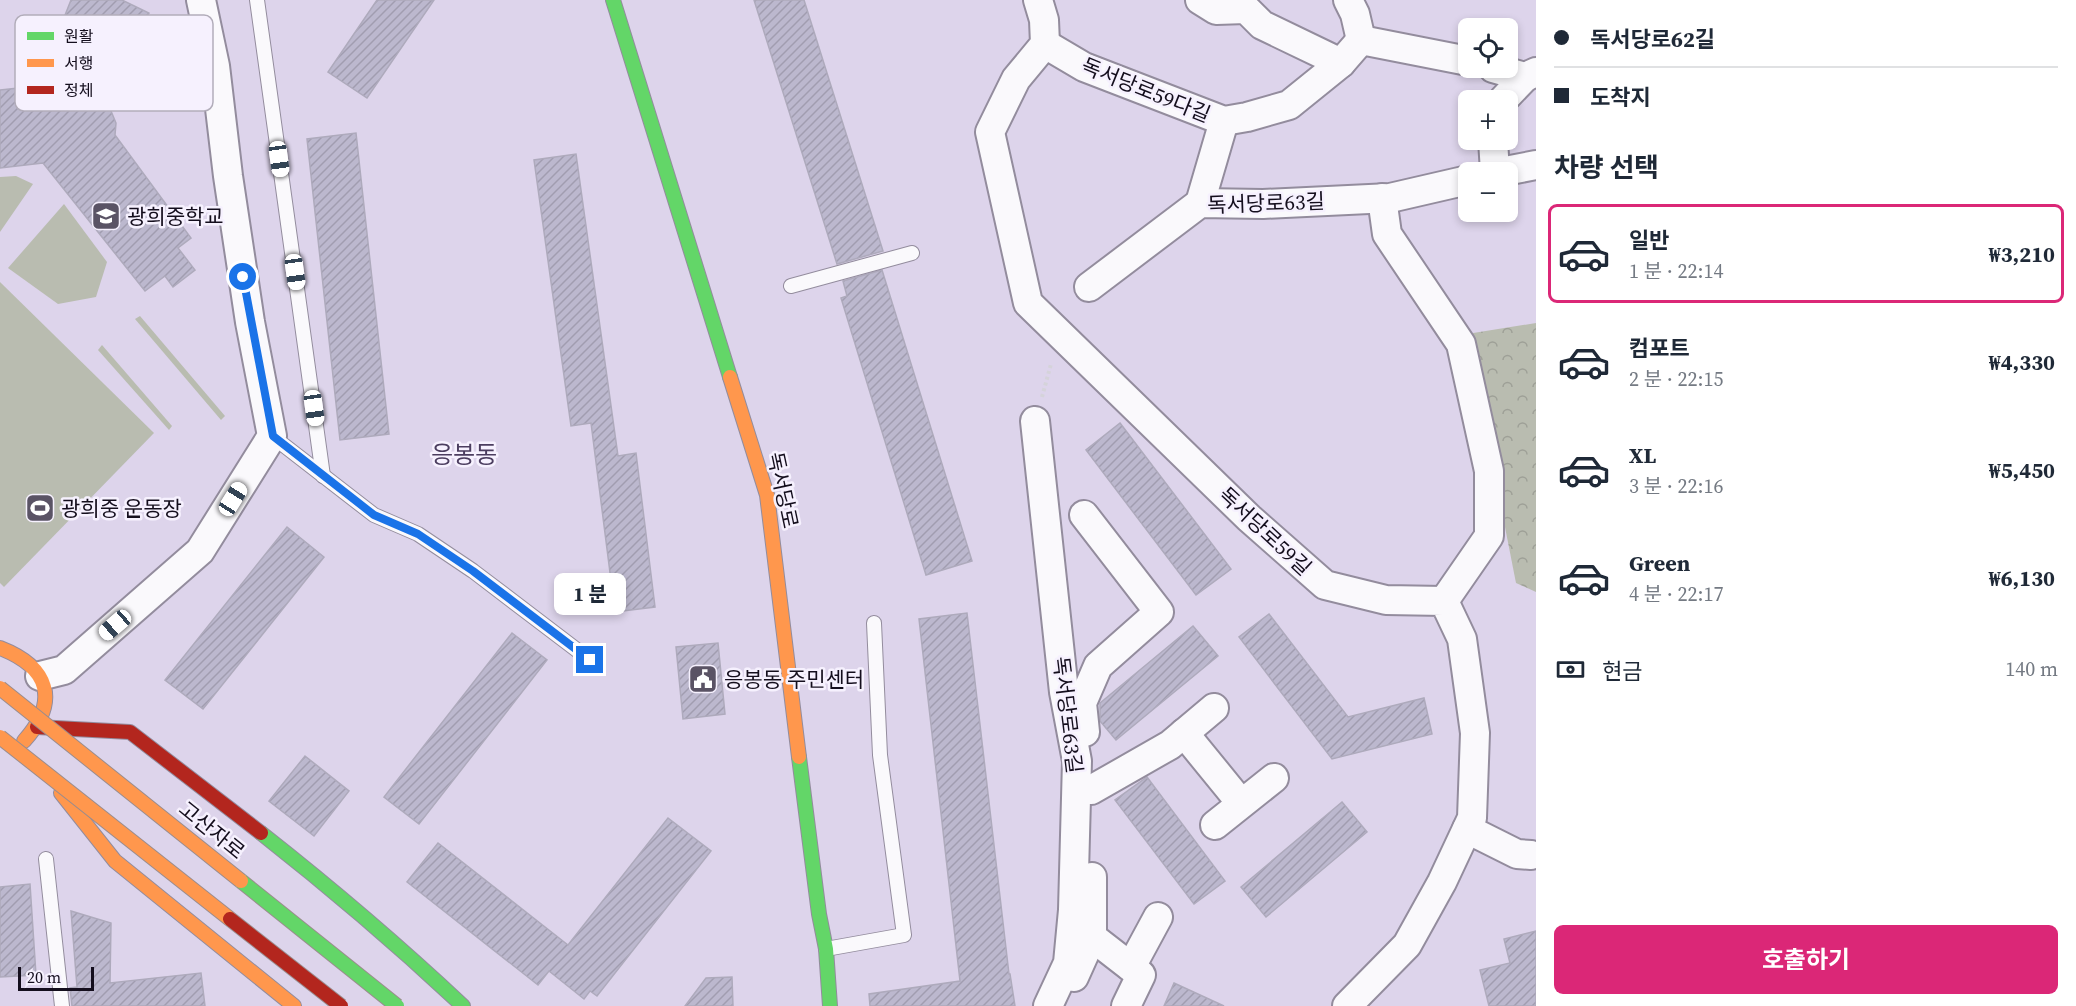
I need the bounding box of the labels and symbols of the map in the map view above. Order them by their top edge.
legend [15,15,213,111]
text: 원활 [64,25,94,47]
street label: 독서당로59다길 [1077,51,1215,129]
text: 서행 [64,52,93,74]
text: 정체 [64,79,93,101]
car [268,140,290,178]
street label: 독서당로63길 [1207,186,1325,220]
school or university icon: 광희중학교 [90,200,122,232]
place label: 광희중학교 [127,202,224,231]
car [284,253,306,291]
route start [229,263,256,290]
car [303,389,325,427]
district label: 응봉동 [431,438,497,471]
street label: 독서당로 [761,449,805,531]
car [216,479,250,519]
street label: 독서당로59길 [1212,480,1318,582]
sports icon: 광희중 운동장 [24,492,56,524]
place label: 광희중 운동장 [61,494,182,523]
callout: 1 분 [554,573,626,615]
car [96,606,134,644]
route end [576,646,603,673]
street label: 독서당로63길 [1046,655,1090,775]
public building icon: 응봉동 주민센터 [687,663,719,695]
place label: 응봉동 주민센터 [724,665,864,694]
street label: 고산자로 [173,794,251,866]
scale bar [18,964,94,992]

